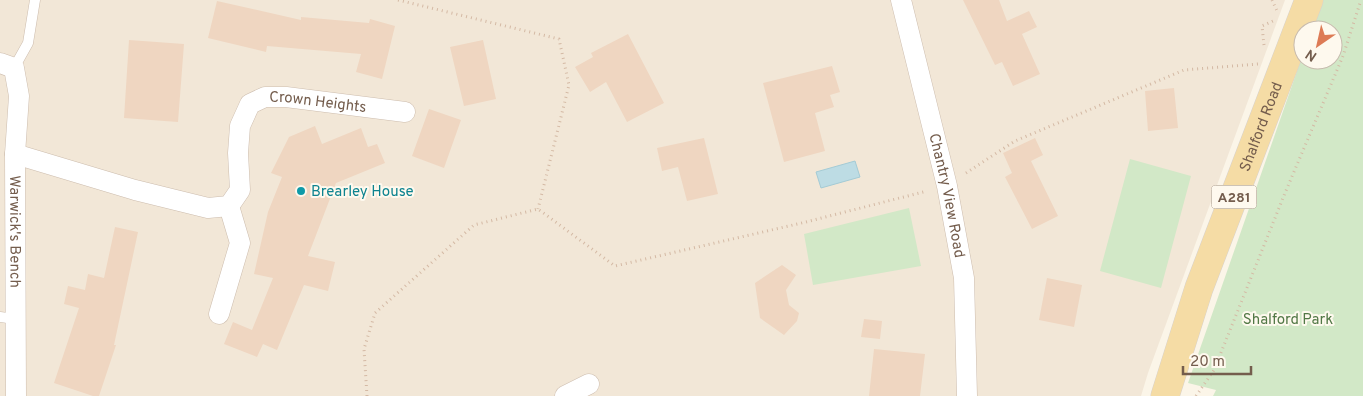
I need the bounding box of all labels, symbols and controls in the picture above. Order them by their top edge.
north arrow [1293,20,1343,70]
text: N [1303,45,1320,64]
street label: Shalford Road [1236,80,1288,175]
street label: Crown Heights [269,89,367,118]
street label: Chantry View Road [923,132,968,260]
street label: Warwick's Bench [4,175,24,288]
place label: Brearley House [311,183,414,202]
marker: Brearley House [295,185,307,197]
road number: A281 [1212,186,1256,208]
park label: Shalford Park [1243,311,1333,330]
scale bar [1183,344,1250,376]
text: 20 m [1190,353,1225,372]

